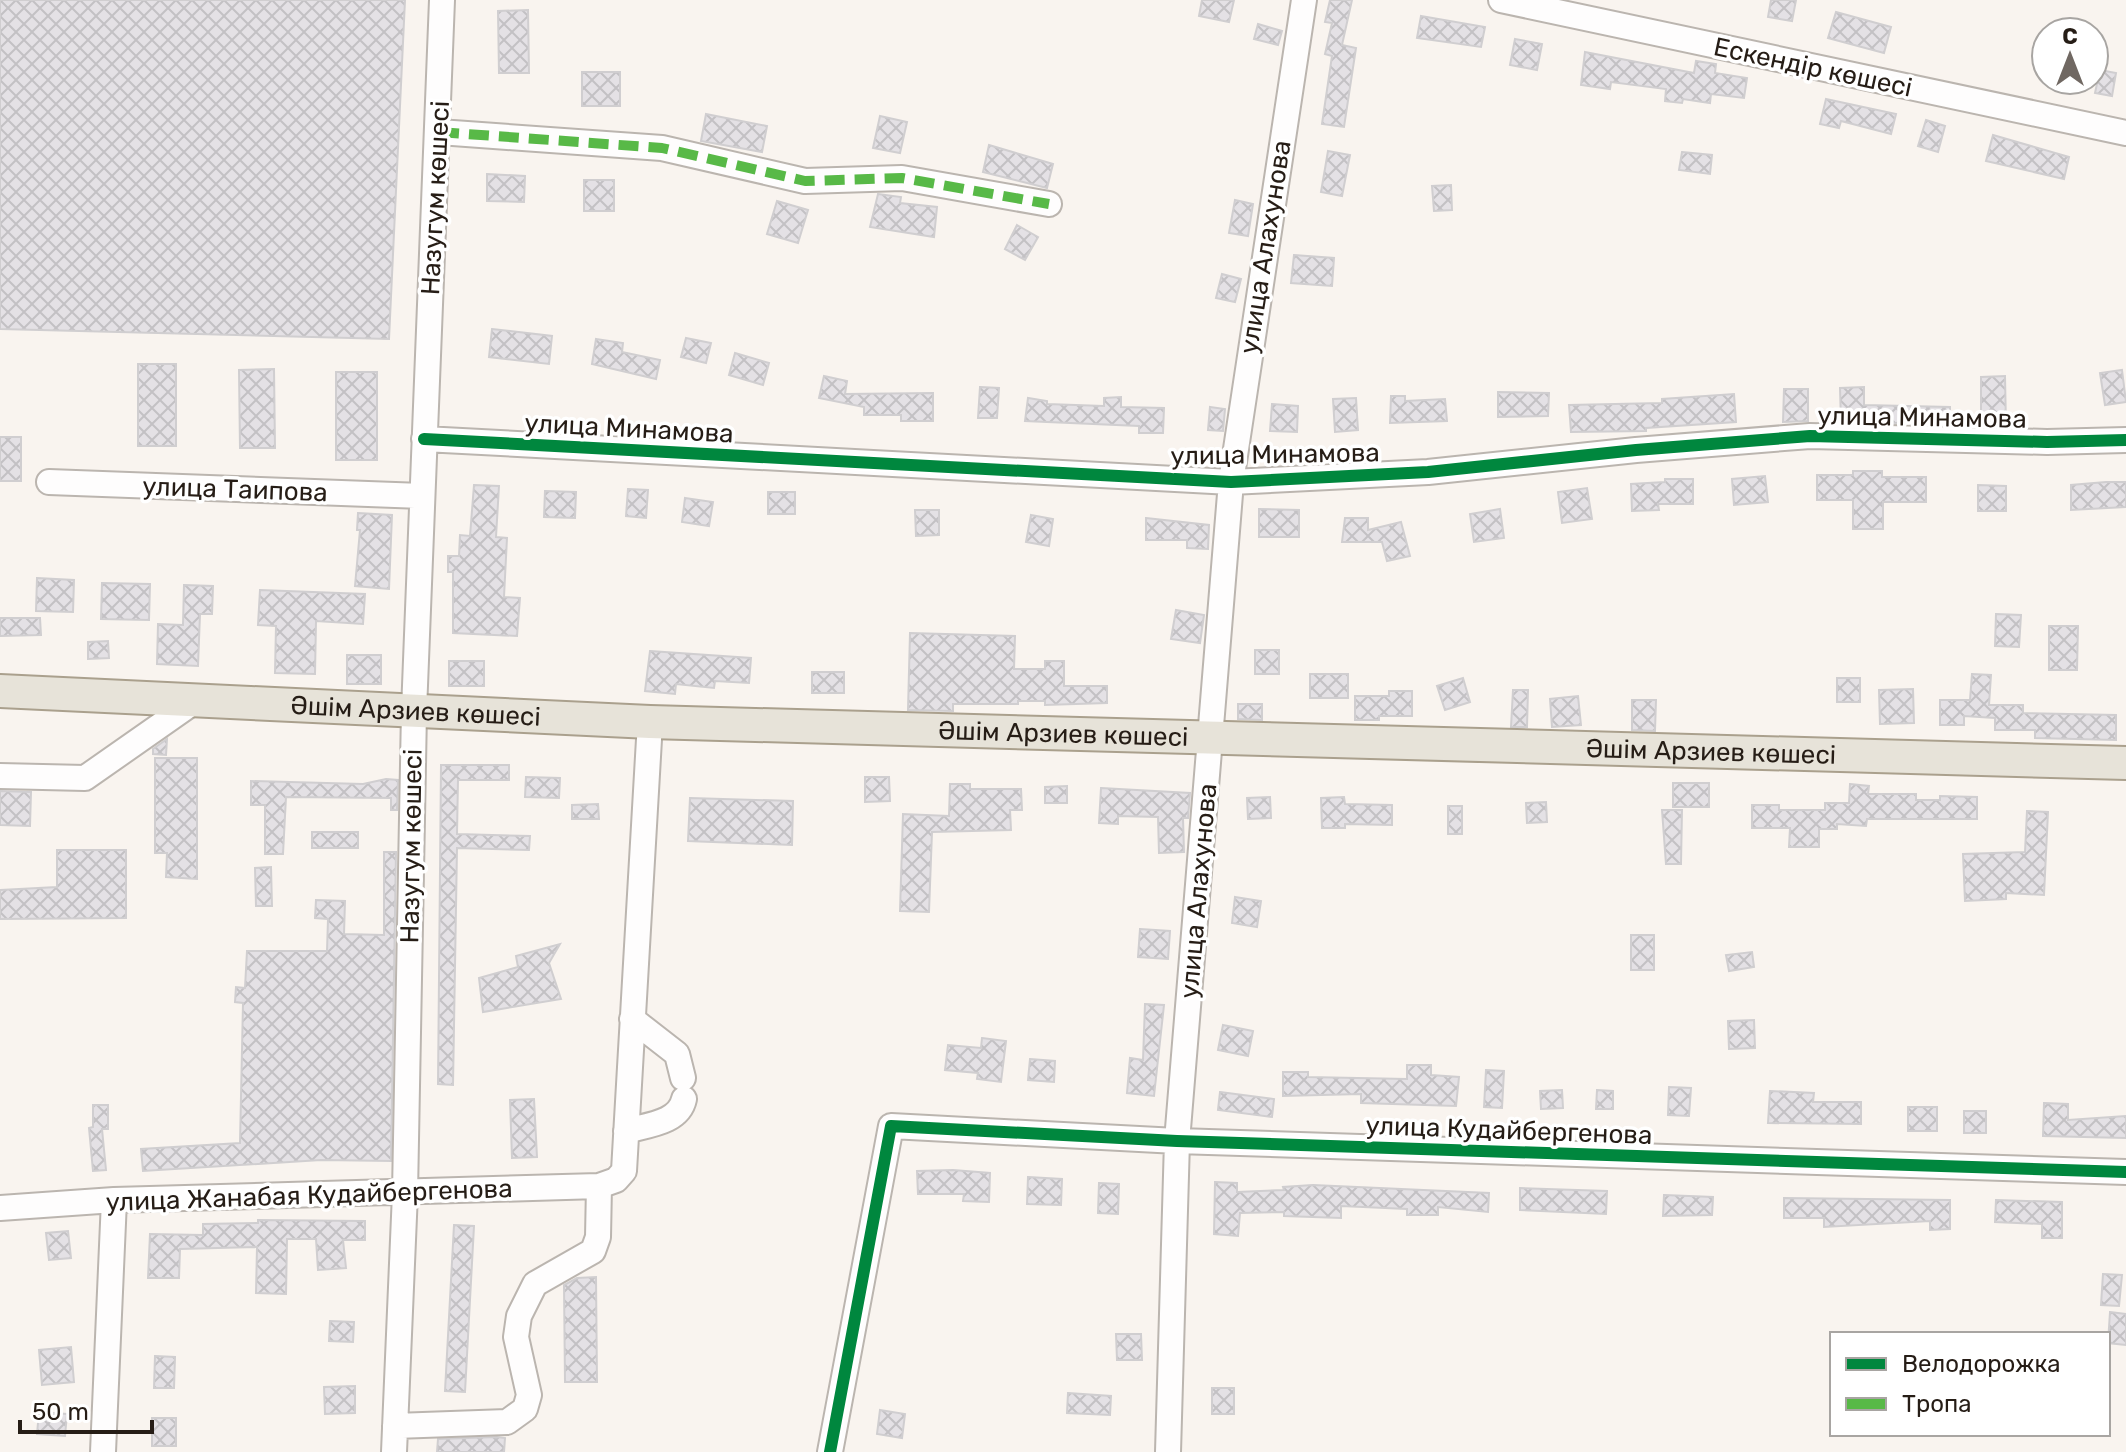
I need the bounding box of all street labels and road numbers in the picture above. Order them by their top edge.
street label: Ескендір көшесі [1711,31,1915,104]
street label: Назугум көшесі [415,100,456,296]
street label: улица Алахунова [1233,138,1298,356]
street label: улица Минамова [1817,400,2027,435]
street label: улица Минамова [524,408,734,449]
street label: улица Минамова [1170,437,1380,472]
street label: улица Таипова [142,471,328,508]
street label: Әшім Арзиев көшесі [290,690,541,733]
street label: Әшім Арзиев көшесі [937,715,1189,753]
street label: Әшім Арзиев көшесі [1585,733,1836,771]
street label: Назугум көшесі [394,748,429,944]
street label: улица Алахунова [1174,782,1223,1000]
street label: улица Кудайбергенова [1365,1110,1653,1151]
street label: улица Жанабая Кудайбергенова [105,1173,513,1218]

